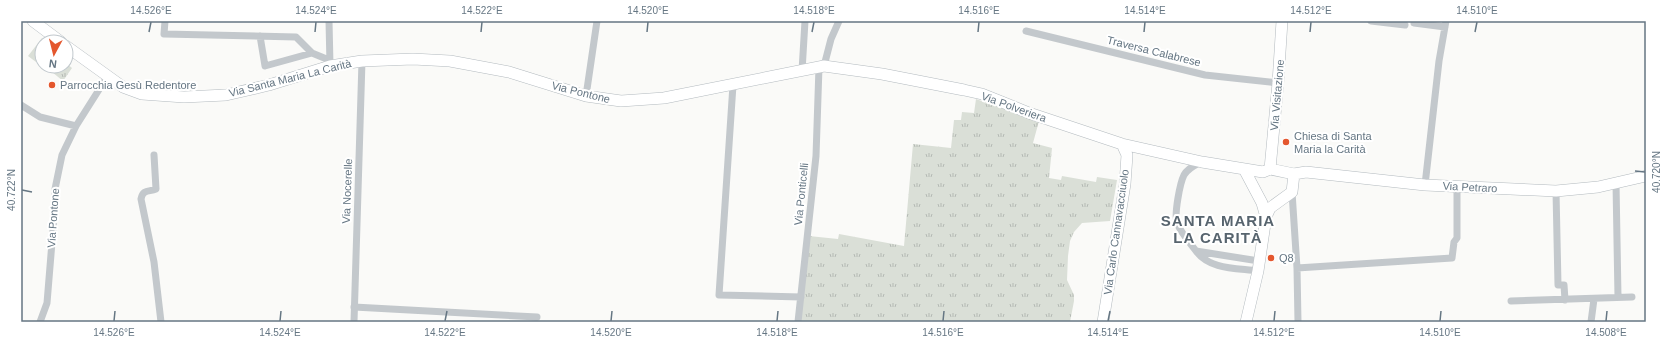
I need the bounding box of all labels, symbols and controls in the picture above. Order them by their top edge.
text: 14.526°E [130,5,172,16]
text: 14.524°E [295,5,337,16]
text: 14.522°E [461,5,503,16]
text: 14.520°E [627,5,669,16]
text: 14.518°E [793,5,835,16]
text: 14.516°E [958,5,1000,16]
text: 14.514°E [1124,5,1166,16]
text: 14.512°E [1290,5,1332,16]
text: 14.510°E [1456,5,1498,16]
north arrow [34,34,74,74]
street label: Traversa Calabrese [1106,34,1202,68]
text: N [48,57,57,70]
street label: Via Santa Maria La Carità [228,57,353,99]
street label: Via Visitazione [1268,59,1286,131]
place label: Parrocchia Gesù Redentore [60,79,196,91]
street label: Via Pontone [551,79,611,105]
marker: Parrocchia Gesù Redentore [47,80,57,90]
street label: Via Polveriera [980,90,1049,125]
place label: Chiesa di Santa Maria la Carità [1294,130,1373,155]
marker: Chiesa di Santa Maria la Carità [1281,137,1291,147]
text: 40.720°N [1651,151,1662,193]
street label: Via Nocerelle [340,158,354,224]
street label: Via Ponticelli [792,162,810,226]
text: 40.722°N [6,169,17,211]
street label: Via Carlo Cannavacciuolo [1101,169,1131,295]
street label: Via Petraro [1442,180,1498,194]
street label: Via Pontone [45,188,61,248]
district label: SANTA MARIA LA CARITÀ [1161,212,1275,246]
place label: Q8 [1279,252,1294,264]
marker: Q8 [1266,253,1276,263]
text: 14.526°E [93,327,135,338]
text: 14.524°E [259,327,301,338]
text: 14.522°E [424,327,466,338]
text: 14.520°E [590,327,632,338]
text: 14.518°E [756,327,798,338]
text: 14.516°E [922,327,964,338]
text: 14.514°E [1087,327,1129,338]
text: 14.512°E [1253,327,1295,338]
text: 14.510°E [1419,327,1461,338]
text: 14.508°E [1585,327,1627,338]

